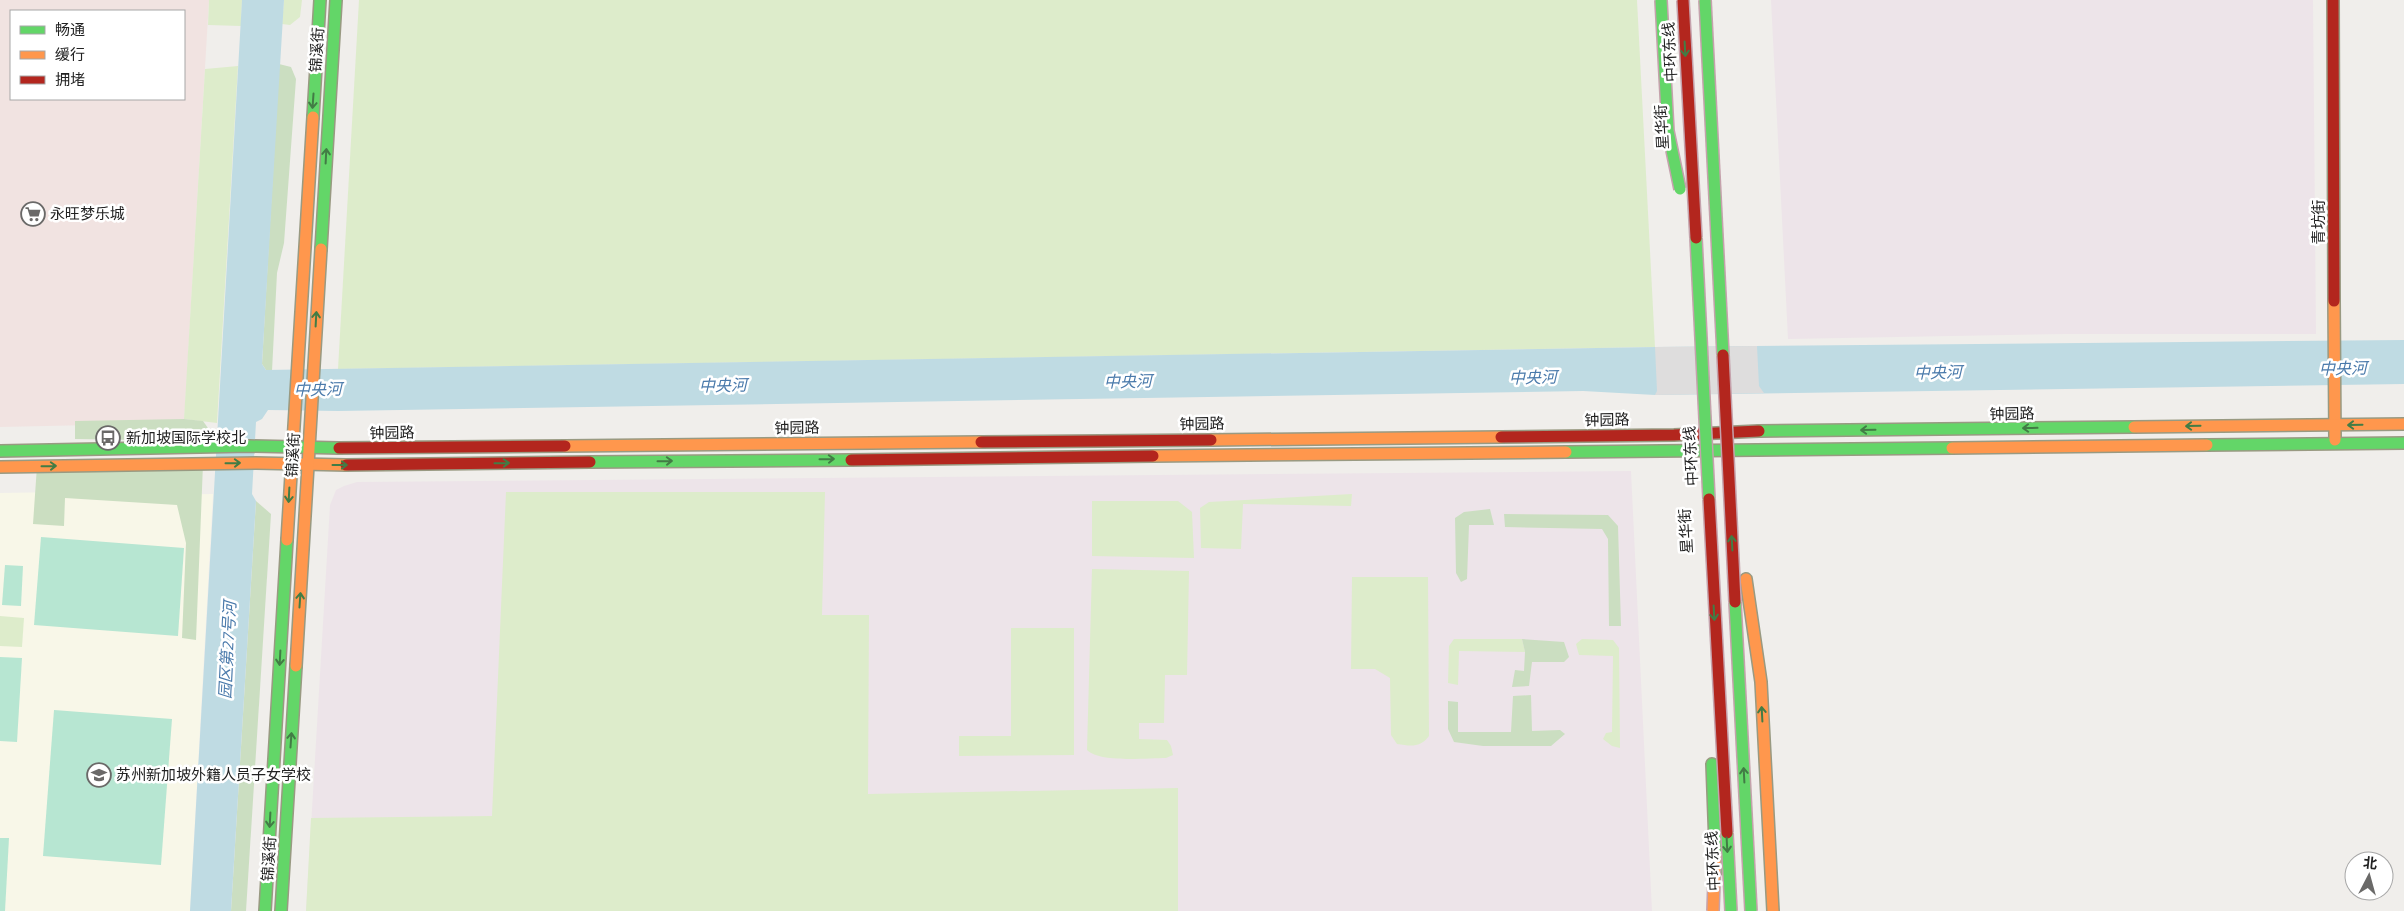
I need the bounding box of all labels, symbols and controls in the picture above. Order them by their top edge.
legend [10,10,185,100]
text: 畅通 [55,18,85,41]
street label: 中环东线 [1656,21,1683,83]
street label: 锦溪街 [303,27,330,73]
one-way arrow [1680,40,1689,56]
text: 缓行 [55,43,85,66]
text: 拥堵 [55,68,85,91]
one-way arrow [309,93,318,109]
street label: 星华街 [1649,104,1674,150]
one-way arrow [321,149,330,165]
street label: 青坊街 [2307,199,2330,245]
supermarket icon: 永旺梦乐城 [20,201,46,227]
place label: 永旺梦乐城 [50,202,125,225]
one-way arrow [311,311,320,327]
water label: 中央河 [2319,356,2370,380]
water label: 中央河 [1914,360,1965,384]
water label: 中央河 [1509,365,1560,389]
water label: 中央河 [1104,369,1155,393]
water label: 中央河 [699,373,750,397]
water label: 中央河 [294,377,345,401]
street label: 钟园路 [1989,402,2035,425]
street label: 钟园路 [1584,408,1630,431]
street label: 钟园路 [1179,412,1225,435]
street label: 钟园路 [774,416,820,439]
one-way arrow [2348,420,2364,430]
street label: 钟园路 [369,421,415,444]
one-way arrow [2185,422,2201,431]
one-way arrow [2023,423,2039,433]
bus stop icon: 新加坡国际学校北 [95,425,121,451]
street label: 中环东线 [1677,425,1704,487]
one-way arrow [1860,425,1876,435]
place label: 新加坡国际学校北 [126,426,246,449]
street label: 锦溪街 [280,432,305,478]
one-way arrow [819,454,835,464]
one-way arrow [656,456,673,466]
one-way arrow [224,458,241,468]
one-way arrow [494,459,510,468]
one-way arrow [332,460,348,470]
one-way arrow [40,461,56,471]
one-way arrow [285,487,294,503]
street label: 星华街 [1673,508,1698,554]
one-way arrow [1728,535,1737,551]
one-way arrow [295,593,304,609]
water label: 园区第27号河 [212,597,242,700]
one-way arrow [1710,605,1719,621]
one-way arrow [275,649,284,665]
one-way arrow [1758,707,1767,723]
one-way arrow [287,732,296,748]
school or university icon: 苏州新加坡外籍人员子女学校 [86,762,112,788]
place label: 苏州新加坡外籍人员子女学校 [116,763,311,786]
one-way arrow [1740,767,1749,783]
one-way arrow [266,812,275,828]
street label: 中环东线 [1699,830,1726,892]
street label: 锦溪街 [255,836,282,882]
one-way arrow [1723,837,1732,853]
north arrow [2344,851,2394,901]
text: 北 [2362,851,2378,874]

